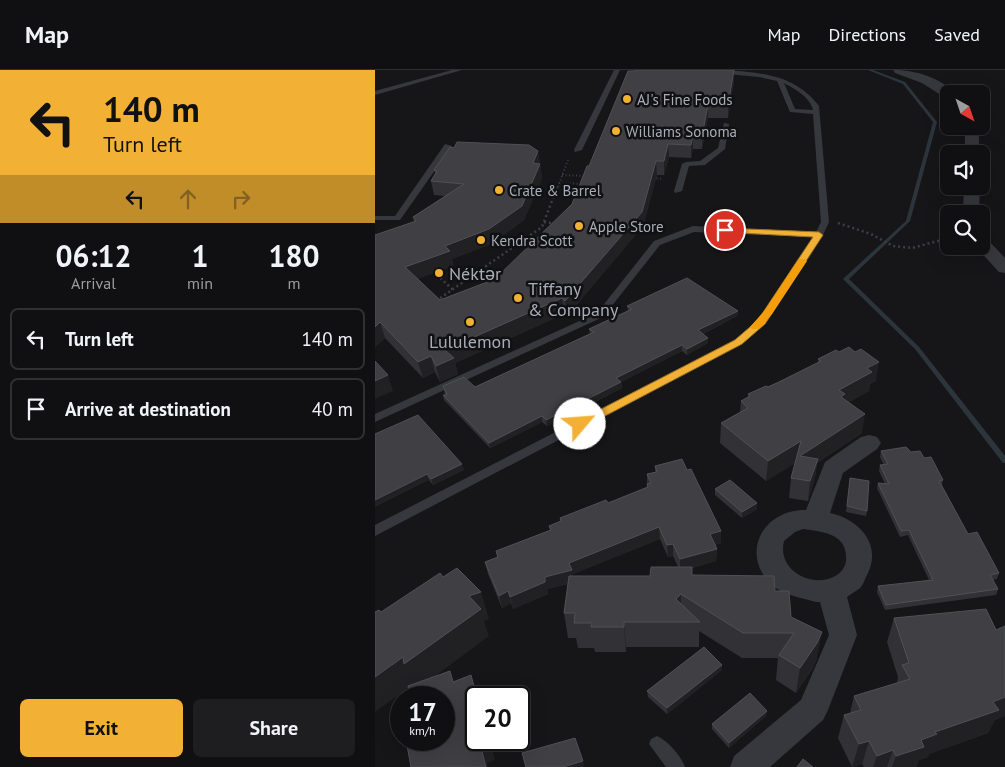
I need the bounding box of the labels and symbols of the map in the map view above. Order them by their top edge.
north arrow [940,85,990,135]
place label: AJ's Fine Foods [637,90,733,109]
marker: AJ's Fine Foods [621,93,633,105]
place label: Williams Sonoma [626,122,737,141]
marker: Williams Sonoma [610,125,622,137]
place label: Crate & Barrel [509,181,602,200]
marker: Crate & Barrel [493,184,505,196]
pin [704,209,746,251]
place label: Apple Store [589,217,664,236]
marker: Apple Store [573,220,585,232]
place label: Kendra Scott [491,231,572,250]
marker: Kendra Scott [475,234,487,246]
place label: Néktər [449,262,501,285]
marker: Néktər [433,267,445,279]
place label: Tiffany & Company [528,277,619,321]
marker: Tiffany & Company [512,292,524,304]
marker: Lululemon [464,316,476,328]
place label: Lululemon [429,330,511,353]
position arrow [553,397,605,449]
speed limit sign: 20 [465,686,530,751]

